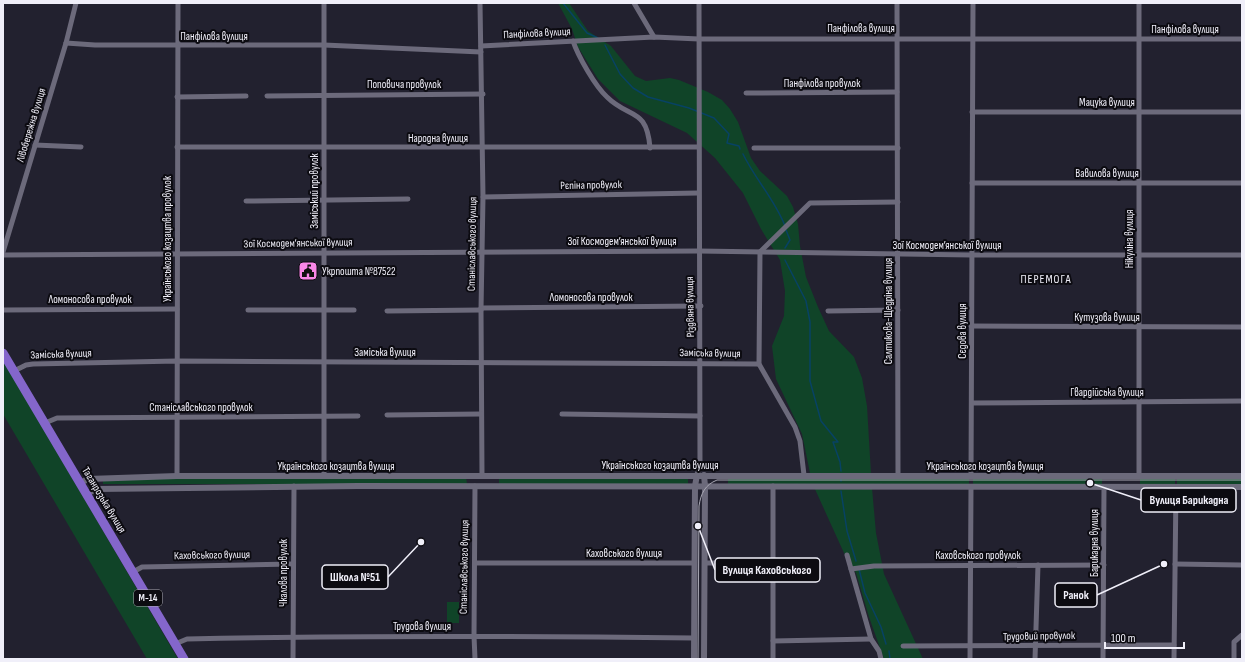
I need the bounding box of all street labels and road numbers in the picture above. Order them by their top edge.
street label: Панфілова вулиця [827,22,895,35]
street label: Панфілова вулиця [1151,23,1219,36]
street label: Панфілова вулиця [503,25,571,41]
street label: Панфілова вулиця [180,30,248,43]
street label: Панфілова провулок [784,77,861,90]
street label: Поповича провулок [367,78,442,91]
street label: Лівобережна вулиця [13,87,48,164]
street label: Мацука вулиця [1079,96,1135,109]
street label: Народна вулиця [408,132,468,145]
street label: Заміський провулок [308,152,321,229]
street label: Вавилова вулиця [1075,167,1139,180]
street label: Українського козацтва провулок [161,175,174,302]
street label: Рєпіна провулок [560,178,623,192]
street label: Станіславського вулиця [465,197,479,291]
street label: Нікуліна вулиця [1123,210,1136,268]
street label: Зої Космодем’янської вулиця [567,235,677,248]
street label: Зої Космодем’янської вулиця [243,236,353,250]
street label: Зої Космодем’янської вулиця [892,239,1002,252]
street label: Салтикова-Щедріна вулиця [882,258,895,364]
street label: Різдвяна вулиця [683,277,697,337]
street label: Ломоносова провулок [548,291,633,304]
street label: Ломоносова провулок [47,293,132,306]
street label: Сєдова вулиця [956,303,969,359]
street label: Кутузова вулиця [1074,311,1140,324]
street label: Заміська вулиця [30,346,92,362]
street label: Заміська вулиця [354,346,416,359]
street label: Заміська вулиця [679,346,741,360]
street label: Гвардійська вулиця [1070,386,1144,399]
street label: Станіславського провулок [149,401,254,414]
street label: Українського козацтва вулиця [601,459,719,472]
street label: Українського козацтва вулиця [277,460,395,473]
street label: Українського козацтва вулиця [926,460,1044,473]
street label: Таганрозька вулиця [79,465,129,535]
street label: Барикадна вулиця [1088,509,1101,577]
street label: Станіславського вулиця [457,520,471,614]
street label: Чкалова провулок [277,538,290,607]
street label: Каховського вулиця [586,547,662,560]
street label: Каховського вулиця [174,548,250,562]
street label: Каховського провулок [935,549,1021,562]
road number: М-14 [134,590,162,606]
street label: Трудова вулиця [393,620,451,633]
street label: Трудовий провулок [1003,629,1076,643]

